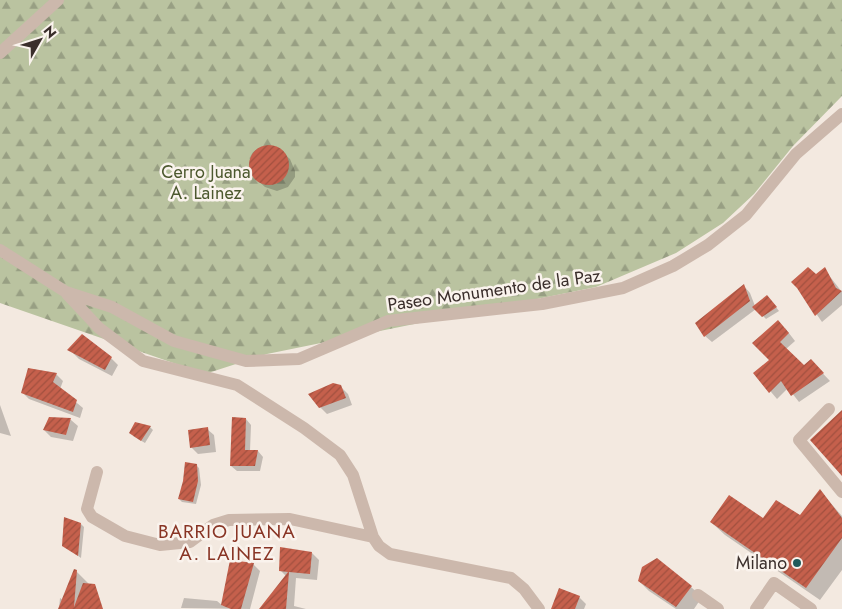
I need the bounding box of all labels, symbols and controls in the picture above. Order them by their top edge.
north arrow [15,15,65,65]
text: N [39,21,61,42]
park label: Cerro Juana A. Lainez [161,159,251,206]
street label: Paseo Monumento de la Paz [386,262,603,318]
district label: BARRIO JUANA A. LAINEZ [158,518,296,567]
place label: Milano [736,550,787,576]
marker: Milano [791,557,803,569]

